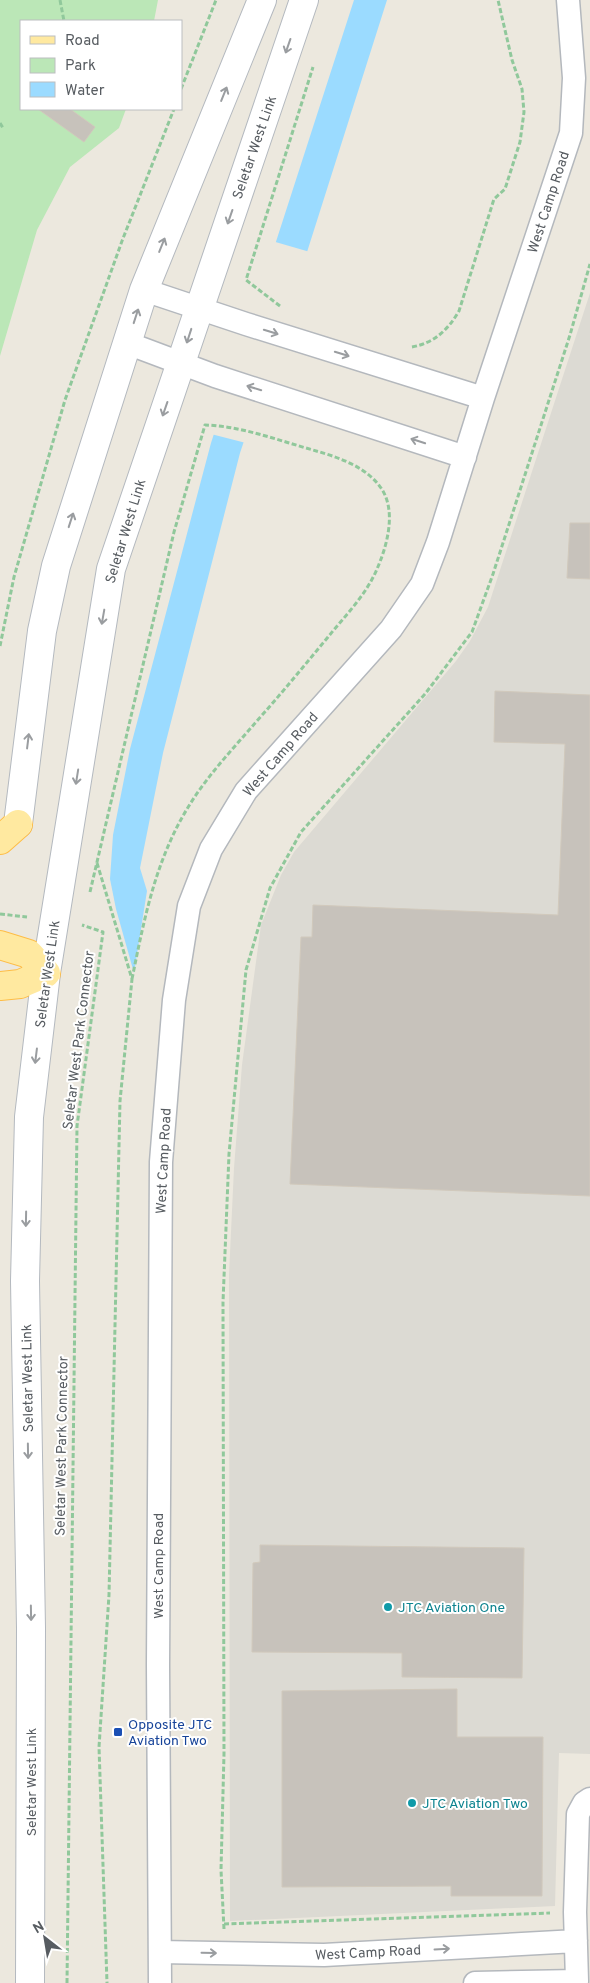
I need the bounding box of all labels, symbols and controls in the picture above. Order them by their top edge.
legend [20,20,182,110]
text: Road [65,32,100,51]
one-way arrow [283,38,292,53]
text: Park [65,57,96,76]
text: Water [65,82,105,101]
one-way arrow [219,87,229,102]
street label: Seletar West Link [230,93,281,202]
street label: West Camp Road [525,149,574,256]
one-way arrow [225,208,234,224]
one-way arrow [158,238,168,253]
one-way arrow [131,309,141,325]
one-way arrow [184,327,194,343]
one-way arrow [262,328,278,337]
one-way arrow [333,350,349,360]
one-way arrow [247,383,263,393]
one-way arrow [160,401,169,416]
one-way arrow [411,436,427,446]
street label: Seletar West Link [102,477,150,586]
one-way arrow [66,512,76,528]
one-way arrow [97,608,107,624]
street label: West Camp Road [240,709,322,801]
one-way arrow [23,733,33,749]
one-way arrow [72,769,82,785]
street label: Seletar West Link [33,919,64,1029]
street label: Seletar West Park Connector [60,949,99,1131]
one-way arrow [31,1048,41,1064]
street label: West Camp Road [153,1108,176,1215]
one-way arrow [21,1210,31,1226]
street label: Seletar West Link [19,1324,38,1432]
street label: Seletar West Park Connector [52,1355,73,1536]
one-way arrow [23,1442,33,1459]
street label: West Camp Road [151,1513,168,1619]
place label: JTC Aviation One [398,1600,505,1617]
marker: JTC Aviation One [382,1601,394,1613]
one-way arrow [26,1605,36,1621]
place label: Opposite JTC Aviation Two [128,1717,212,1750]
marker: Opposite JTC Aviation Two [112,1726,124,1738]
street label: Seletar West Link [24,1728,41,1836]
place label: JTC Aviation Two [422,1796,528,1813]
marker: JTC Aviation Two [406,1797,418,1809]
north arrow [20,1913,70,1963]
text: N [30,1918,48,1938]
street label: West Camp Road [315,1942,422,1965]
one-way arrow [434,1944,450,1953]
one-way arrow [200,1948,216,1958]

